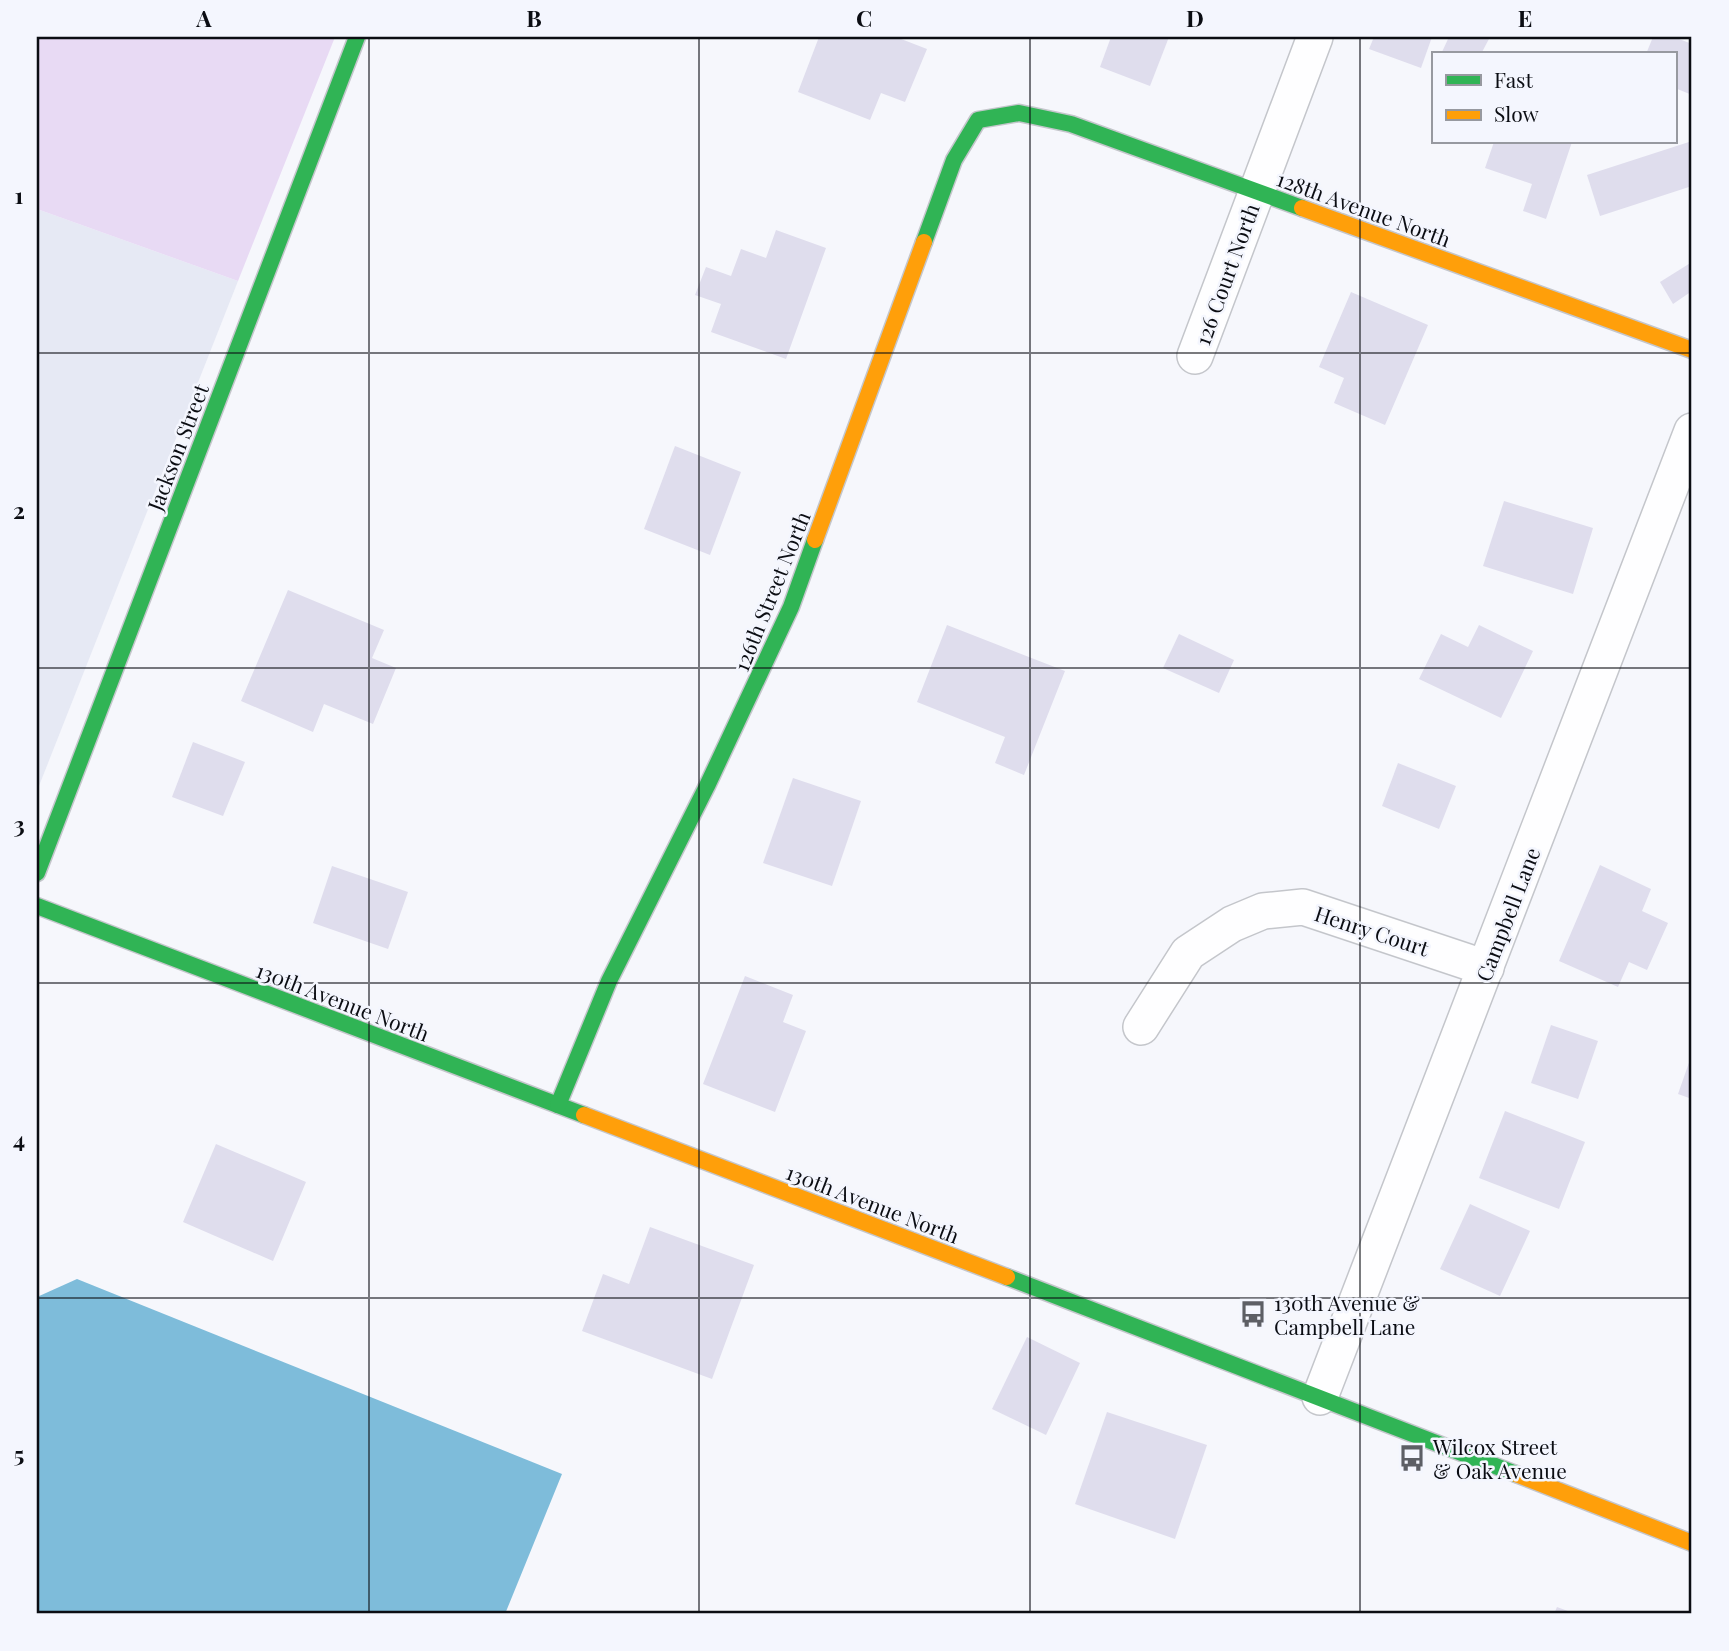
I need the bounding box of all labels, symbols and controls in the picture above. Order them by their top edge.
text: A [195,2,212,33]
text: B [526,2,542,33]
text: C [856,2,872,33]
text: D [1186,2,1204,33]
text: E [1518,2,1532,33]
legend [1432,52,1676,144]
text: Fast [1494,65,1533,93]
text: Slow [1494,99,1539,127]
street label: 128th Avenue North [1273,164,1455,253]
text: 1 [15,179,24,210]
street label: 126 Court North [1187,199,1265,349]
street label: Jackson Street [140,379,214,515]
text: 2 [13,494,25,525]
street label: 126th Street North [726,506,816,675]
text: 3 [13,808,25,839]
street label: Campbell Lane [1469,843,1545,985]
street label: Henry Court [1311,898,1433,962]
street label: 130th Avenue North [252,955,434,1047]
text: 4 [13,1123,25,1154]
street label: 130th Avenue North [782,1157,964,1249]
place label: 130th Avenue & Campbell Lane [1274,1288,1420,1340]
bus stop icon: 130th Avenue & Campbell Lane [1238,1299,1268,1329]
place label: Wilcox Street & Oak Avenue [1432,1432,1567,1484]
text: 5 [14,1438,24,1469]
bus stop icon: Wilcox Street & Oak Avenue [1397,1443,1427,1473]

